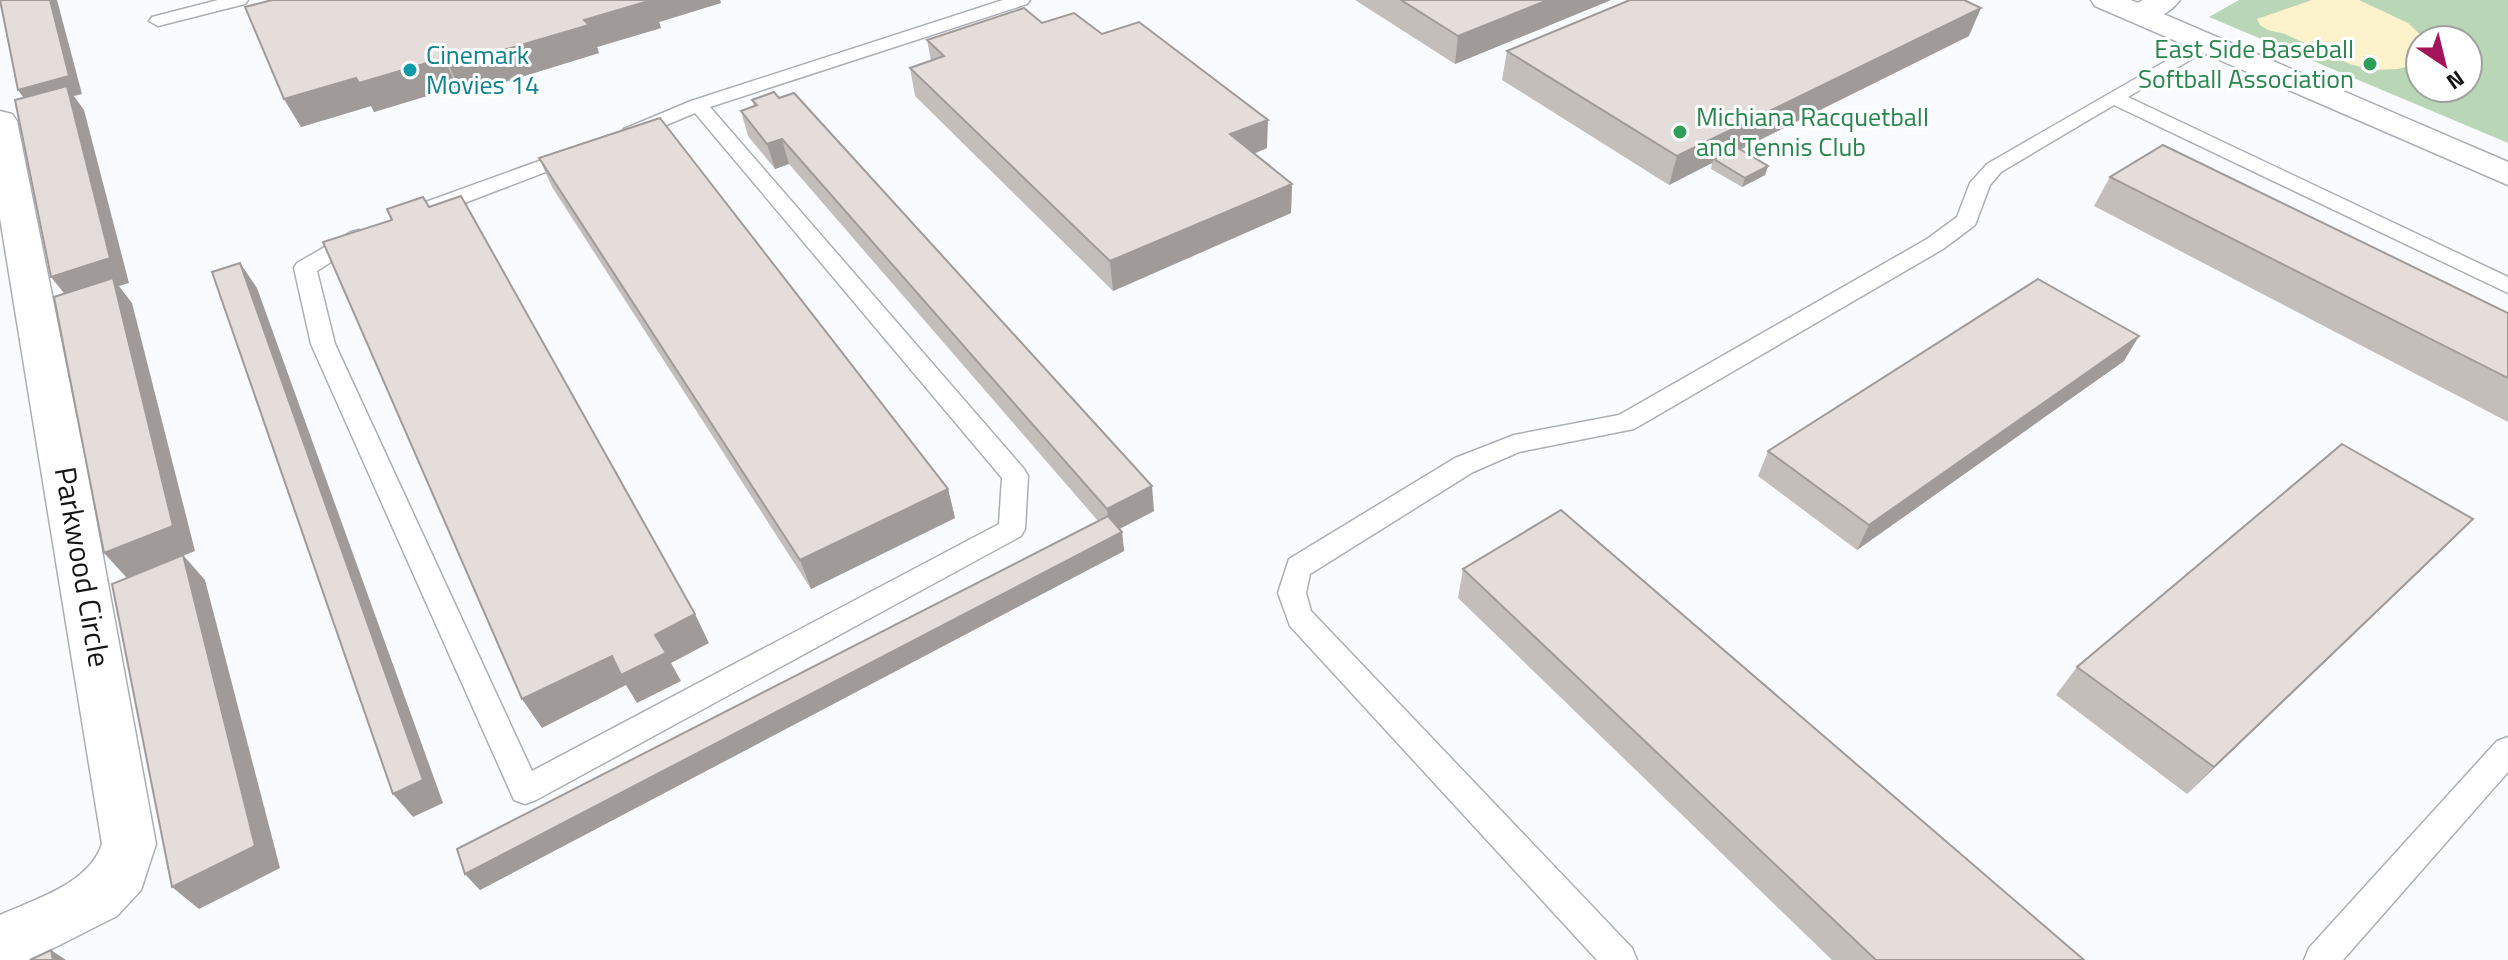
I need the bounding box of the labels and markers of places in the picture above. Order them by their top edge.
place label: East Side Baseball Softball Association [2138,29,2354,98]
place label: Cinemark Movies 14 [426,35,539,104]
marker: East Side Baseball Softball Association [2361,55,2379,73]
marker: Cinemark Movies 14 [401,61,419,79]
place label: Michiana Racquetball and Tennis Club [1696,97,1929,166]
marker: Michiana Racquetball and Tennis Club [1671,123,1689,141]

